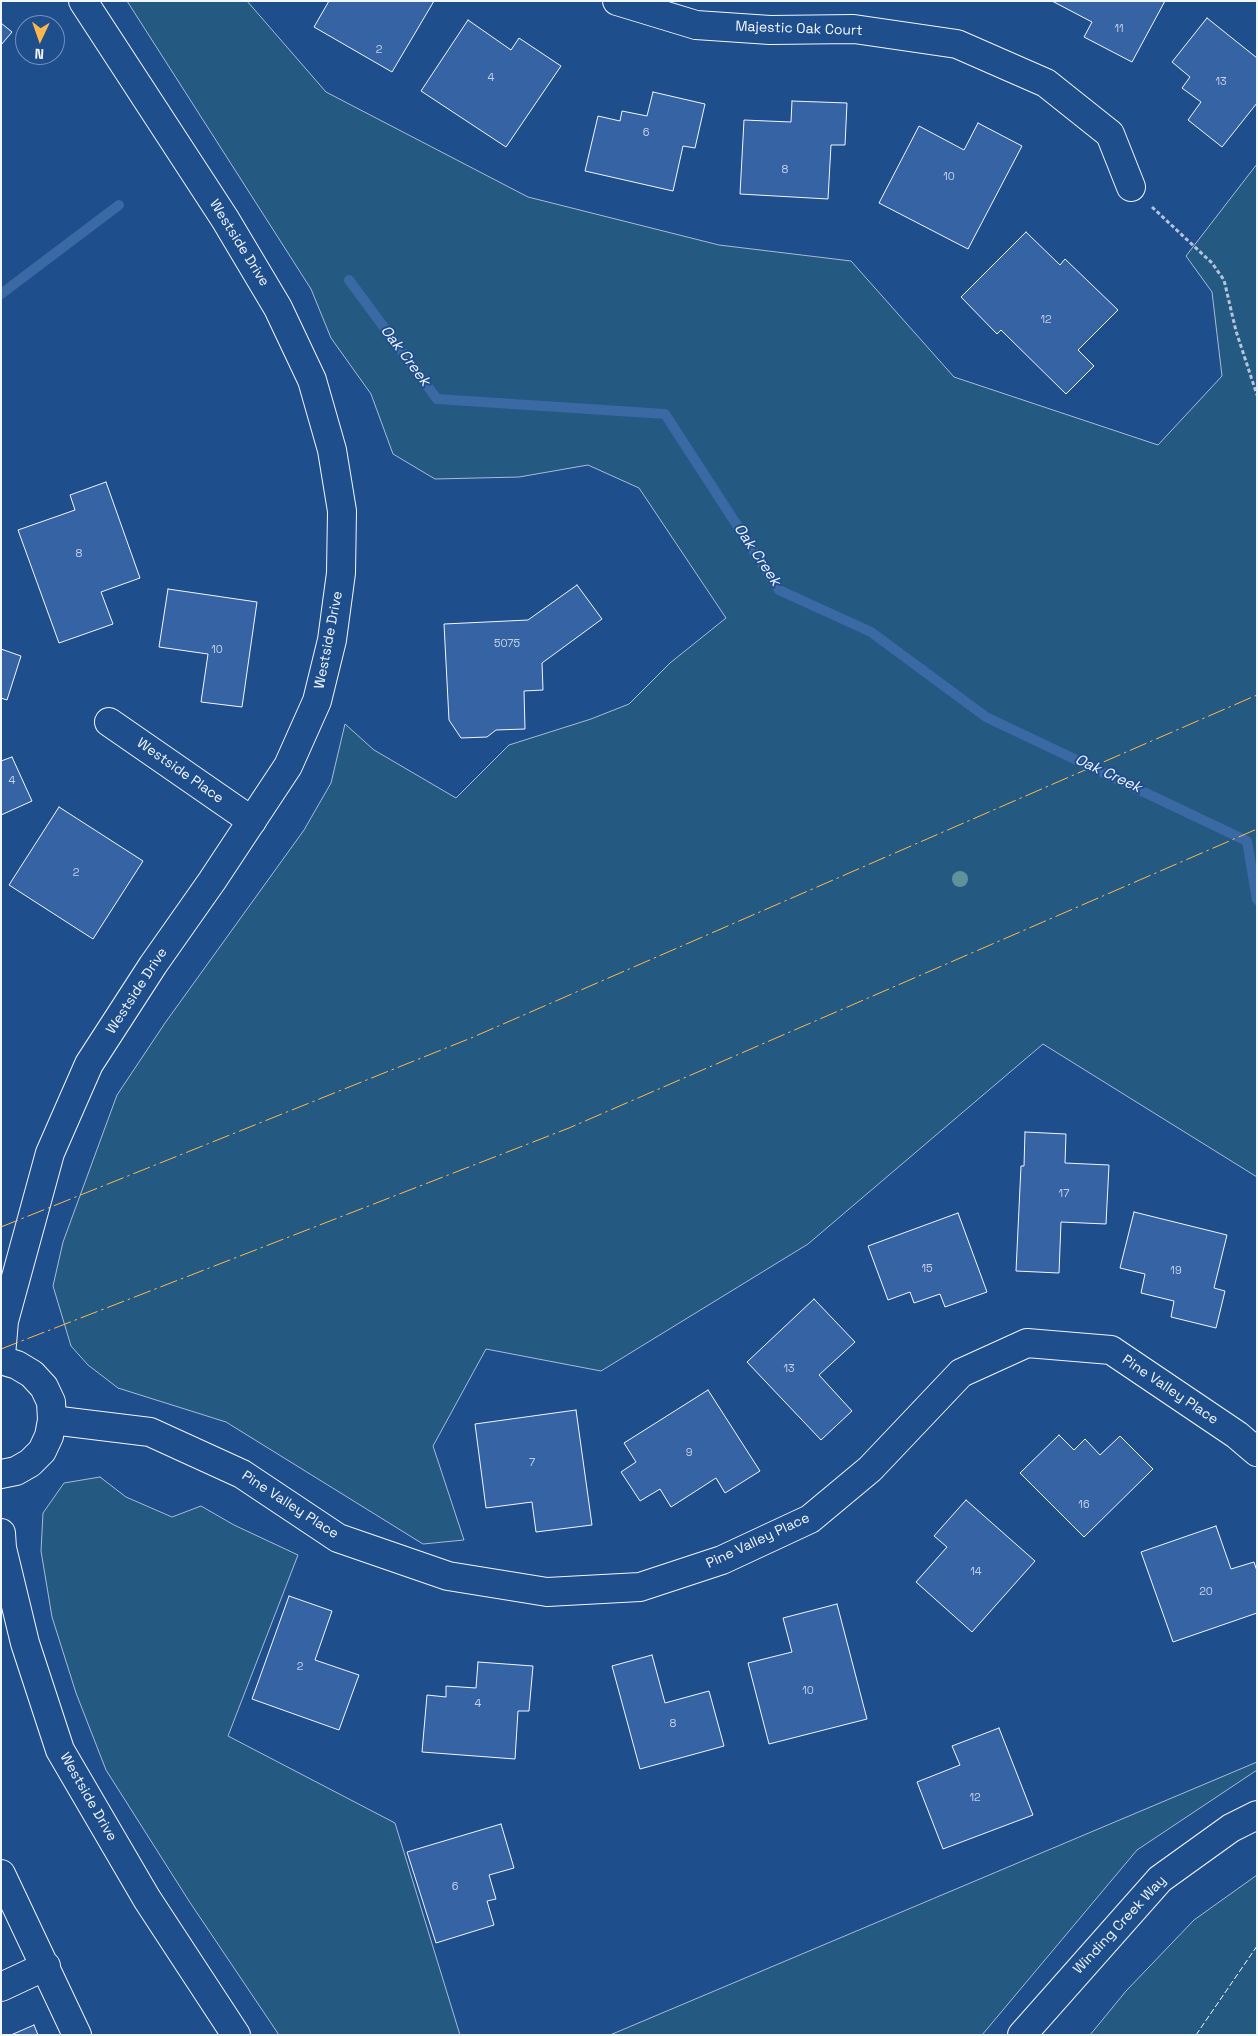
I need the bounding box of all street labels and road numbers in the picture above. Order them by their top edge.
street label: Majestic Oak Court [735,18,863,40]
street label: Westside Drive [206,196,272,290]
street label: Westside Drive [311,590,347,690]
street label: Westside Place [133,735,227,807]
street label: Westside Drive [103,945,171,1037]
street label: Pine Valley Place [1119,1352,1221,1428]
street label: Pine Valley Place [238,1467,342,1543]
street label: Pine Valley Place [704,1510,812,1572]
street label: Westside Drive [56,1750,120,1844]
street label: Winding Creek Way [1070,1872,1170,1978]

